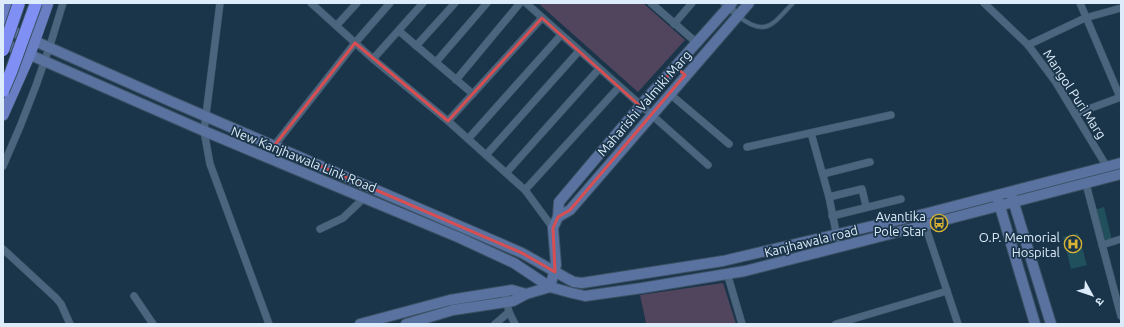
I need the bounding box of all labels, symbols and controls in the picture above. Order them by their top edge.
street label: Maharishi Valmiki Marg [594,47,694,159]
street label: Mangol Puri Marg [1041,47,1109,141]
street label: New Kanjhawala Link Road [229,123,379,195]
place label: Avantika Pole Star [874,209,926,238]
bus stop icon: Avantika Pole Star [929,213,949,233]
street label: Kanjhawala road [763,223,859,259]
place label: O.P. Memorial Hospital [979,230,1061,259]
hospital icon: O.P. Memorial Hospital [1063,234,1083,254]
north arrow [1072,275,1112,315]
text: उ [1093,295,1106,308]

